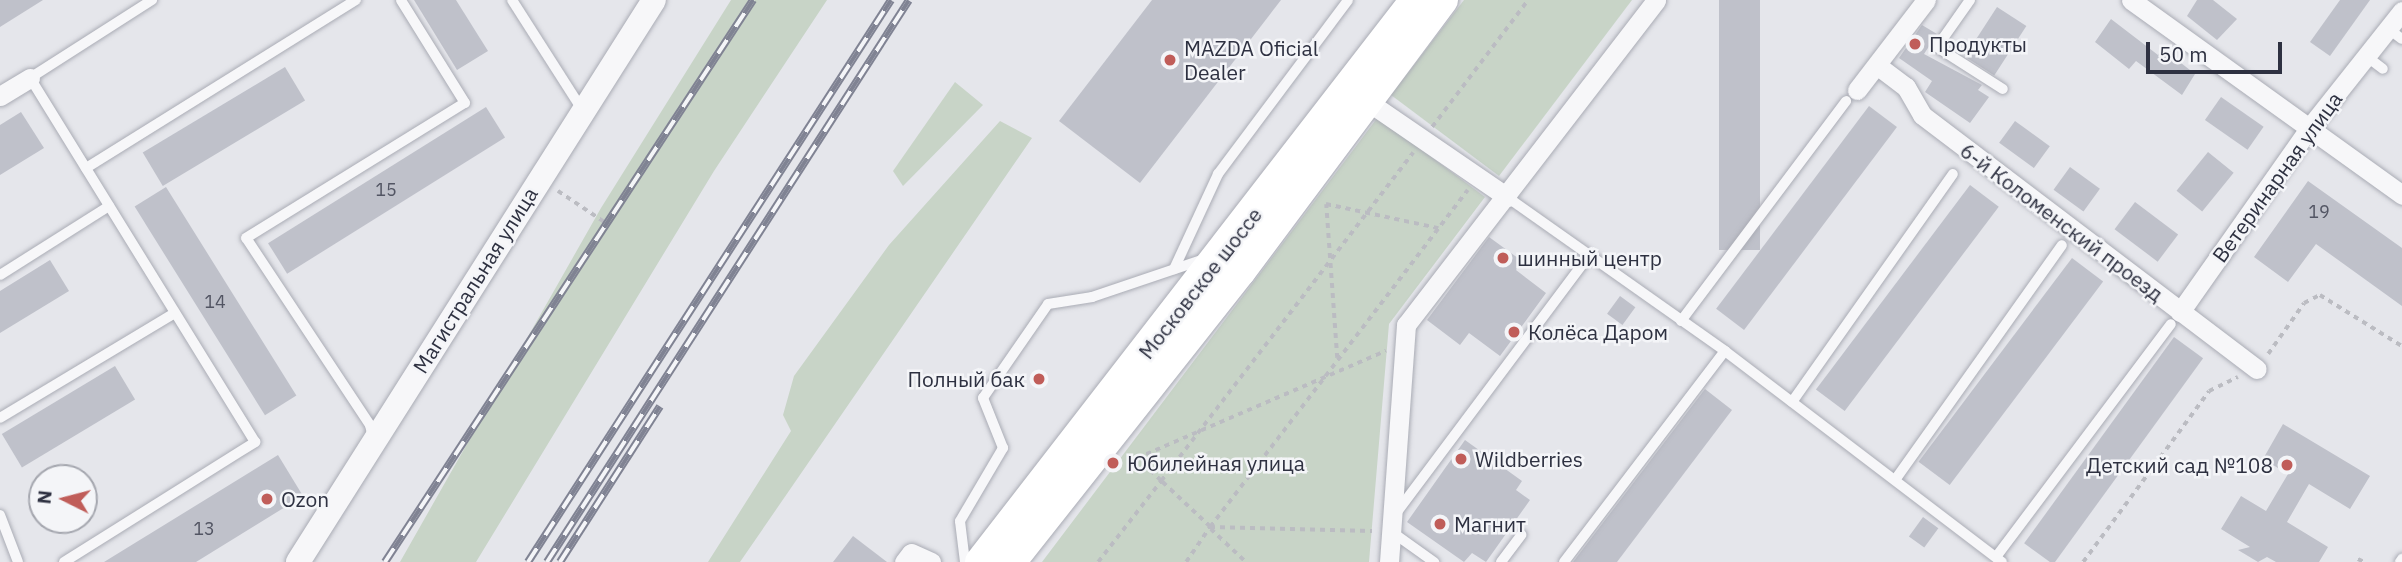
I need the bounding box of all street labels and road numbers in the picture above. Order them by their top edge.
street label: Ветеринарная улица [2207,87,2347,267]
street label: 6-й Коломенский проезд [1955,137,2169,307]
street label: Магистральная улица [407,182,543,378]
street label: Московское шоссе [1133,202,1267,364]

